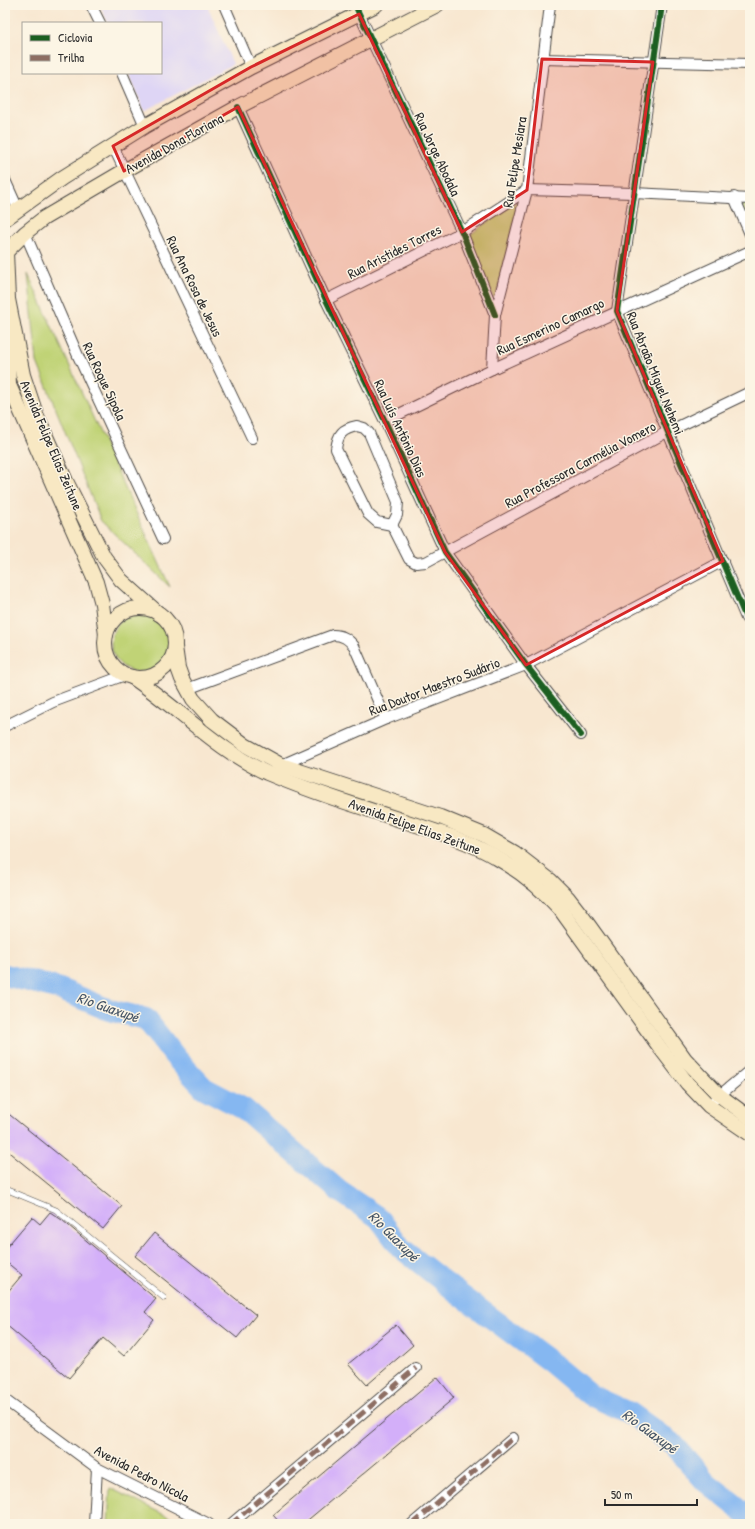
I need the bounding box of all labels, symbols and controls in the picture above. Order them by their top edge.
legend [22,22,162,74]
text: Ciclovia [58,29,92,46]
text: Trilha [58,49,84,66]
street label: Avenida Dona Floriana [122,108,227,178]
street label: Rua Jorge Abodala [409,109,466,200]
street label: Rua Felipe Mesiara [497,115,532,209]
street label: Rua Aristides Torres [344,219,444,283]
street label: Rua Ana Rosa de Jesus [162,232,228,340]
street label: Rua Esmerino Camargo [493,293,608,360]
street label: Rua Abraão Miguel Nehemi [622,309,689,438]
street label: Rua Roque Sipola [78,339,132,424]
street label: Rua Luís Antônio Dias [370,376,432,480]
street label: Avenida Felipe Elias Zeitune [15,377,88,514]
street label: Rua Professora Carmélia Vomero [501,416,659,512]
street label: Rua Doutor Maestro Sudário [366,652,502,720]
street label: Avenida Felipe Elias Zeitune [346,793,484,860]
water label: Rio Guaxupé [74,987,143,1028]
water label: Rio Guaxupé [364,1206,425,1267]
water label: Rio Guaxupé [618,1404,683,1459]
street label: Avenida Pedro Nicola [91,1440,193,1506]
scale bar [605,1481,697,1507]
text: 50 m [611,1486,632,1503]

